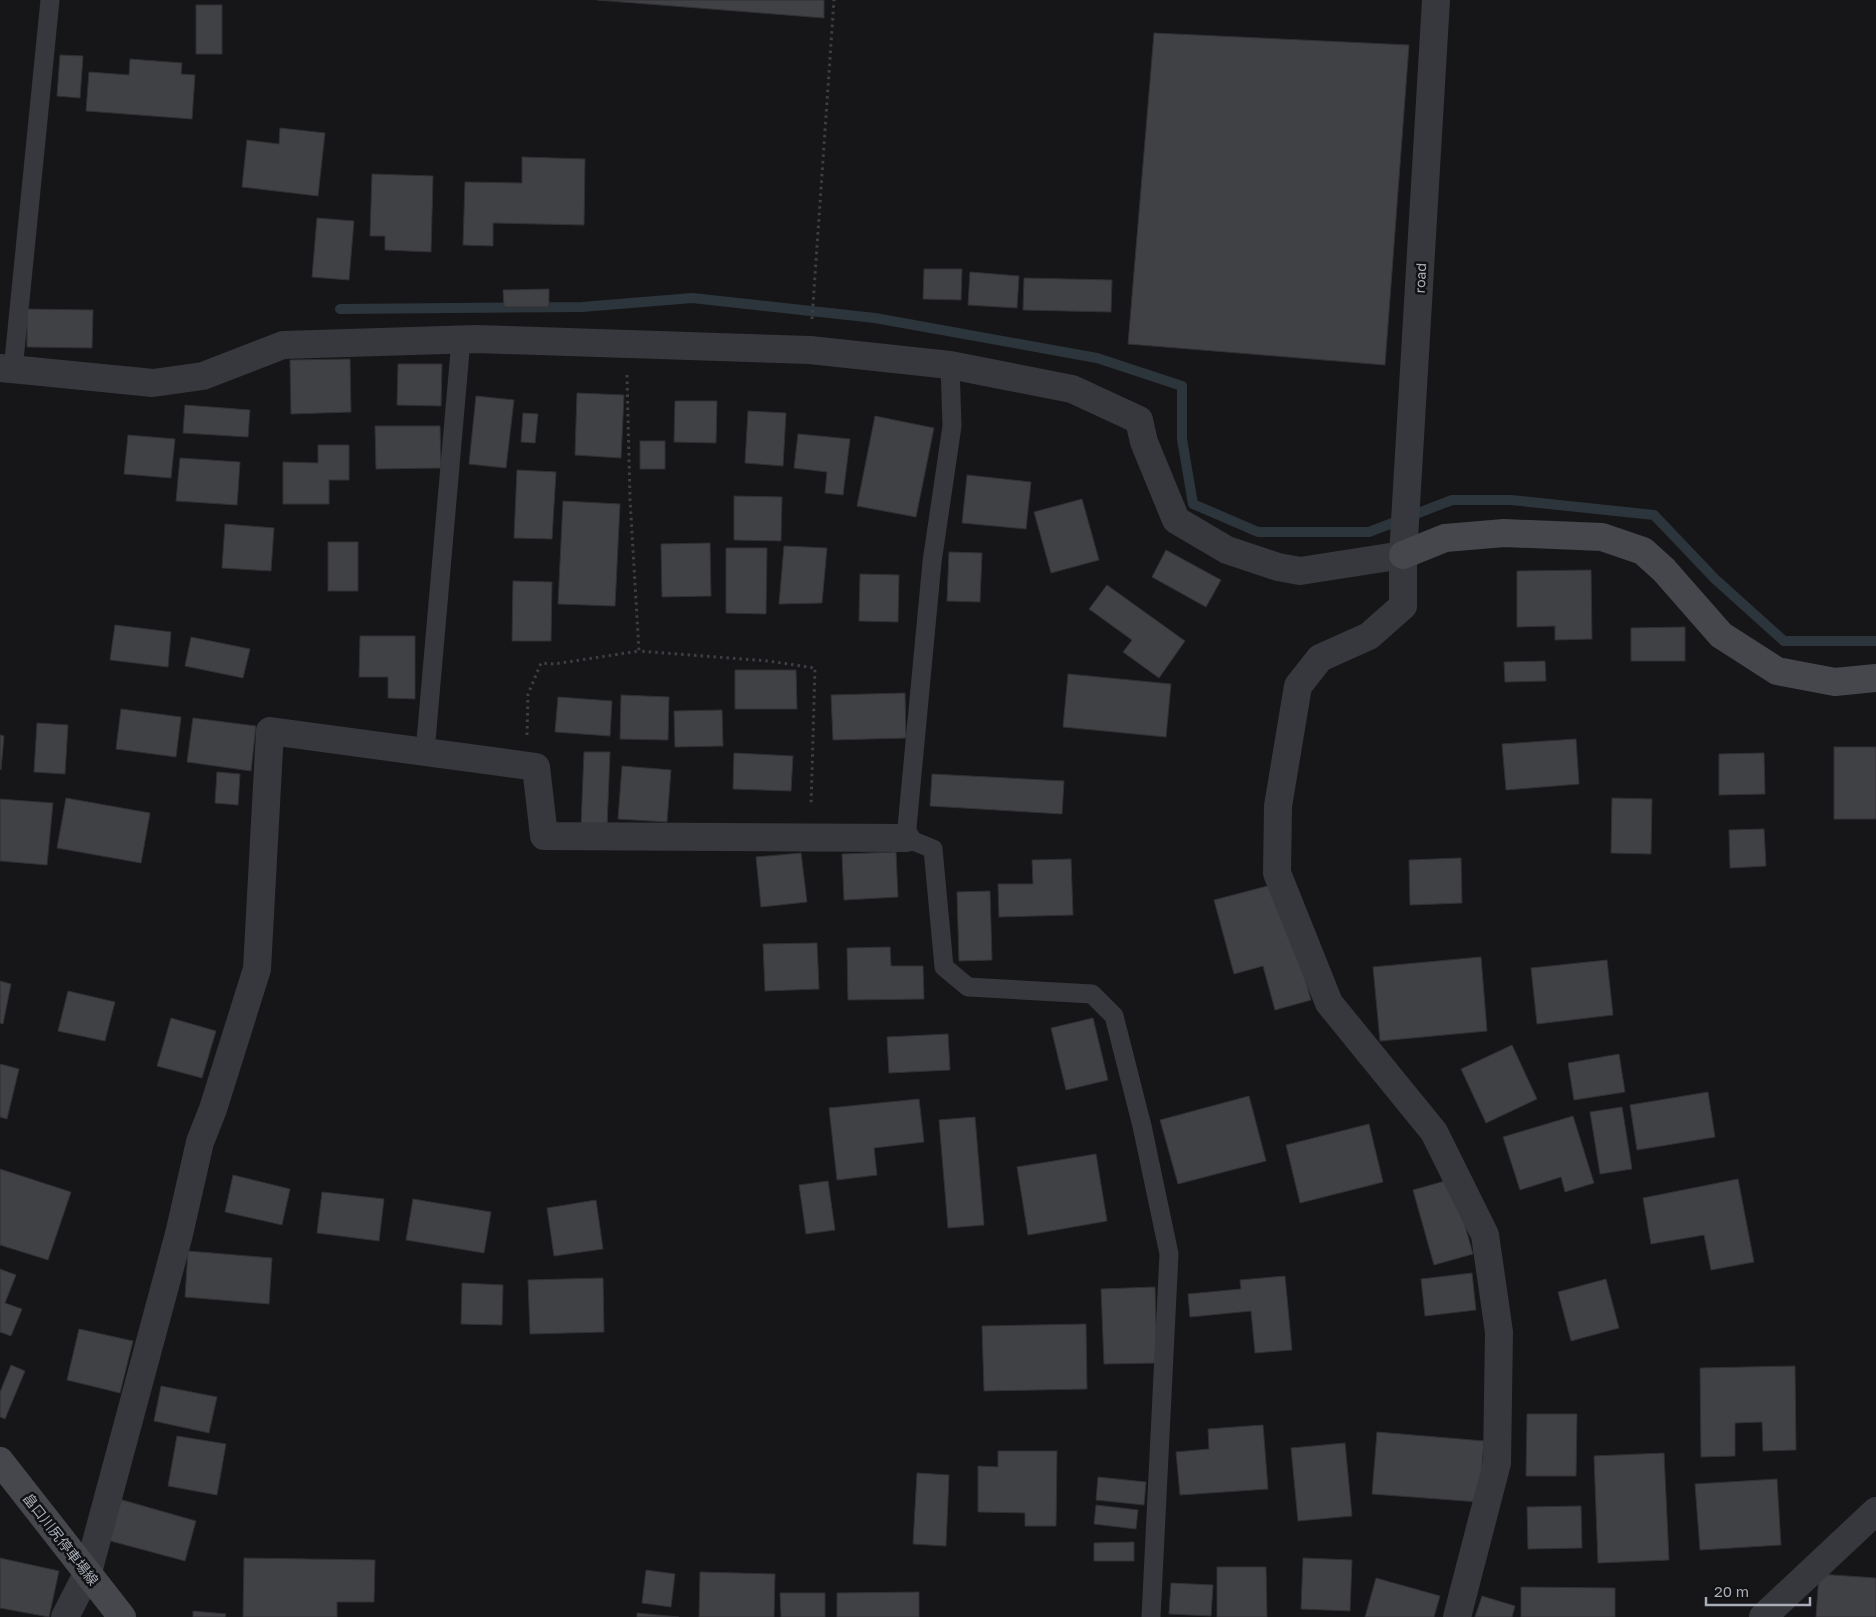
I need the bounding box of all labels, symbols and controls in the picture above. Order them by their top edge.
street label: road [1411,262,1429,294]
street label: 畠口川尻停車場線 [20,1490,102,1588]
scale bar [1706,1574,1810,1606]
text: 20 m [1714,1582,1749,1600]

